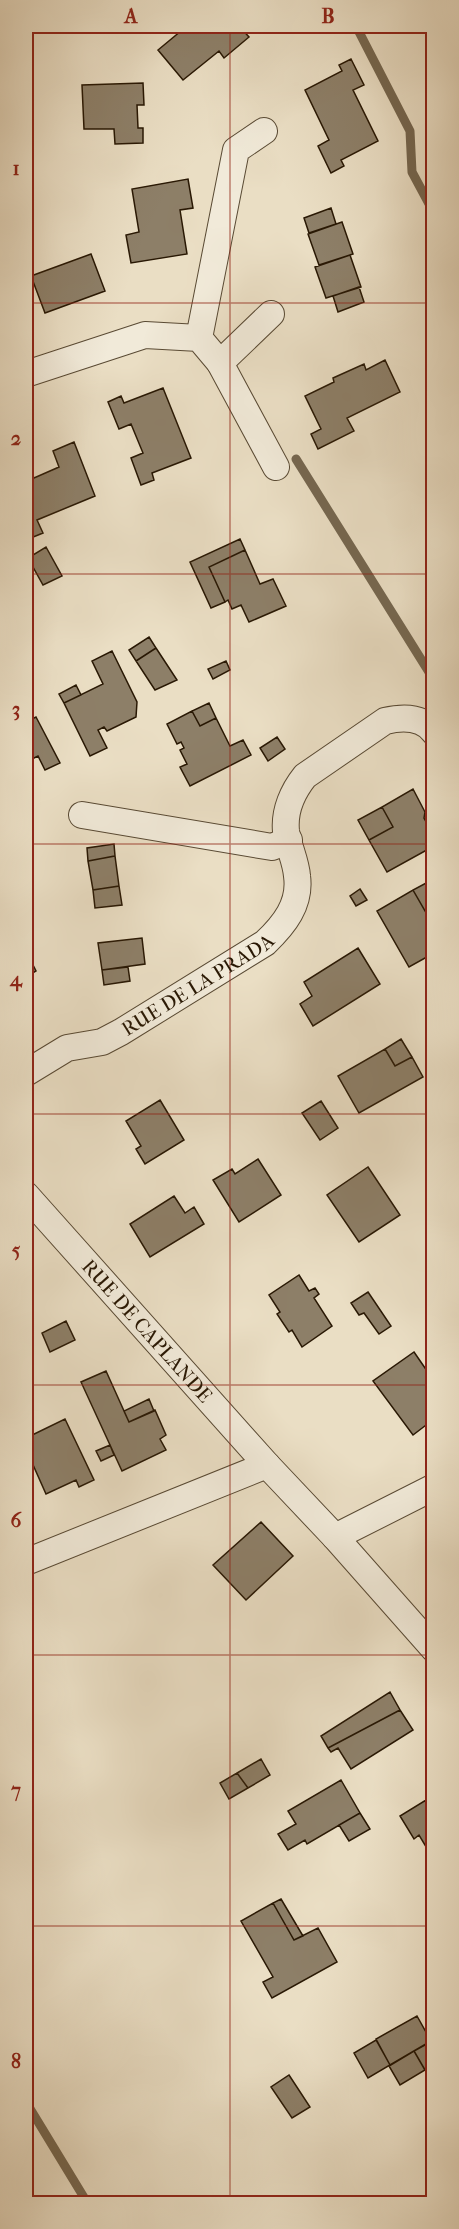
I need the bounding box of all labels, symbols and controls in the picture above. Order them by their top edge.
text: A [123,5,139,28]
text: B [321,5,335,28]
text: 1 [12,157,20,180]
text: 2 [11,427,21,450]
text: 3 [12,698,20,721]
street label: RUE DE LA PRADA [117,929,279,1040]
text: 4 [9,968,23,992]
text: 5 [12,1239,21,1262]
street label: RUE DE CAPLANDE [77,1255,217,1407]
text: 6 [11,1509,23,1532]
text: 7 [10,1779,21,1802]
text: 8 [11,2050,21,2073]

